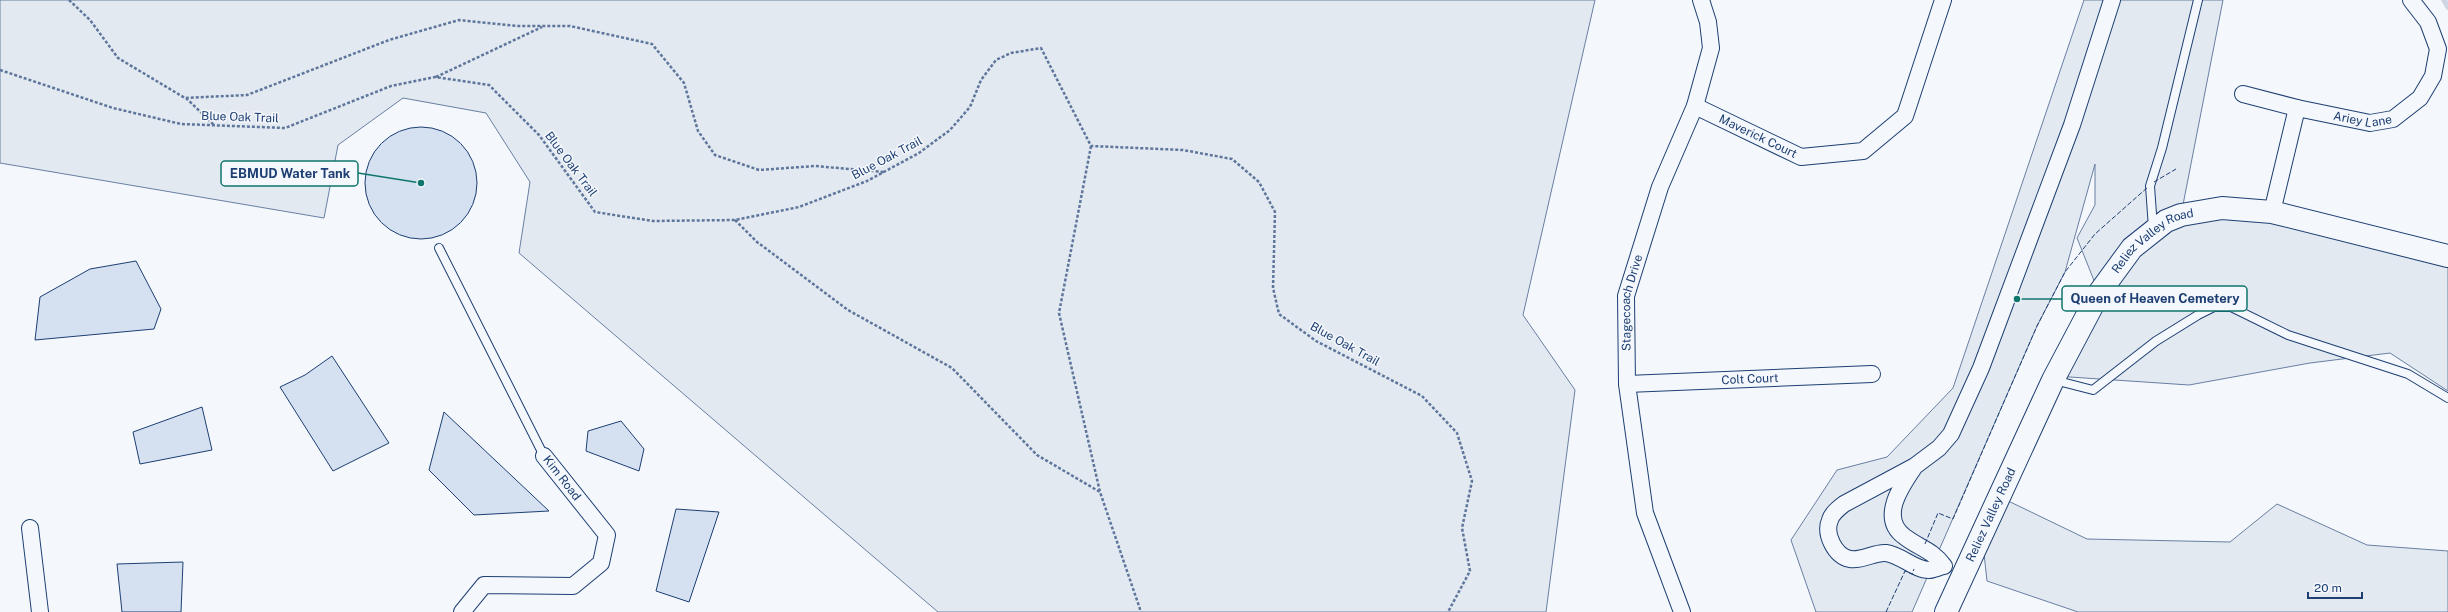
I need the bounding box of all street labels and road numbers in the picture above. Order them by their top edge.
street label: Blue Oak Trail [201,109,279,125]
street label: Ariey Lane [2332,109,2393,130]
street label: Maverick Court [1717,112,1800,161]
street label: Blue Oak Trail [542,129,600,199]
street label: Blue Oak Trail [849,133,925,182]
street label: Reliez Valley Road [2109,206,2195,276]
street label: Stagecoach Drive [1619,253,1646,351]
street label: Blue Oak Trail [1308,319,1383,369]
street label: Colt Court [1721,371,1779,387]
street label: Kim Road [540,453,584,503]
street label: Reliez Valley Road [1963,466,2019,564]

